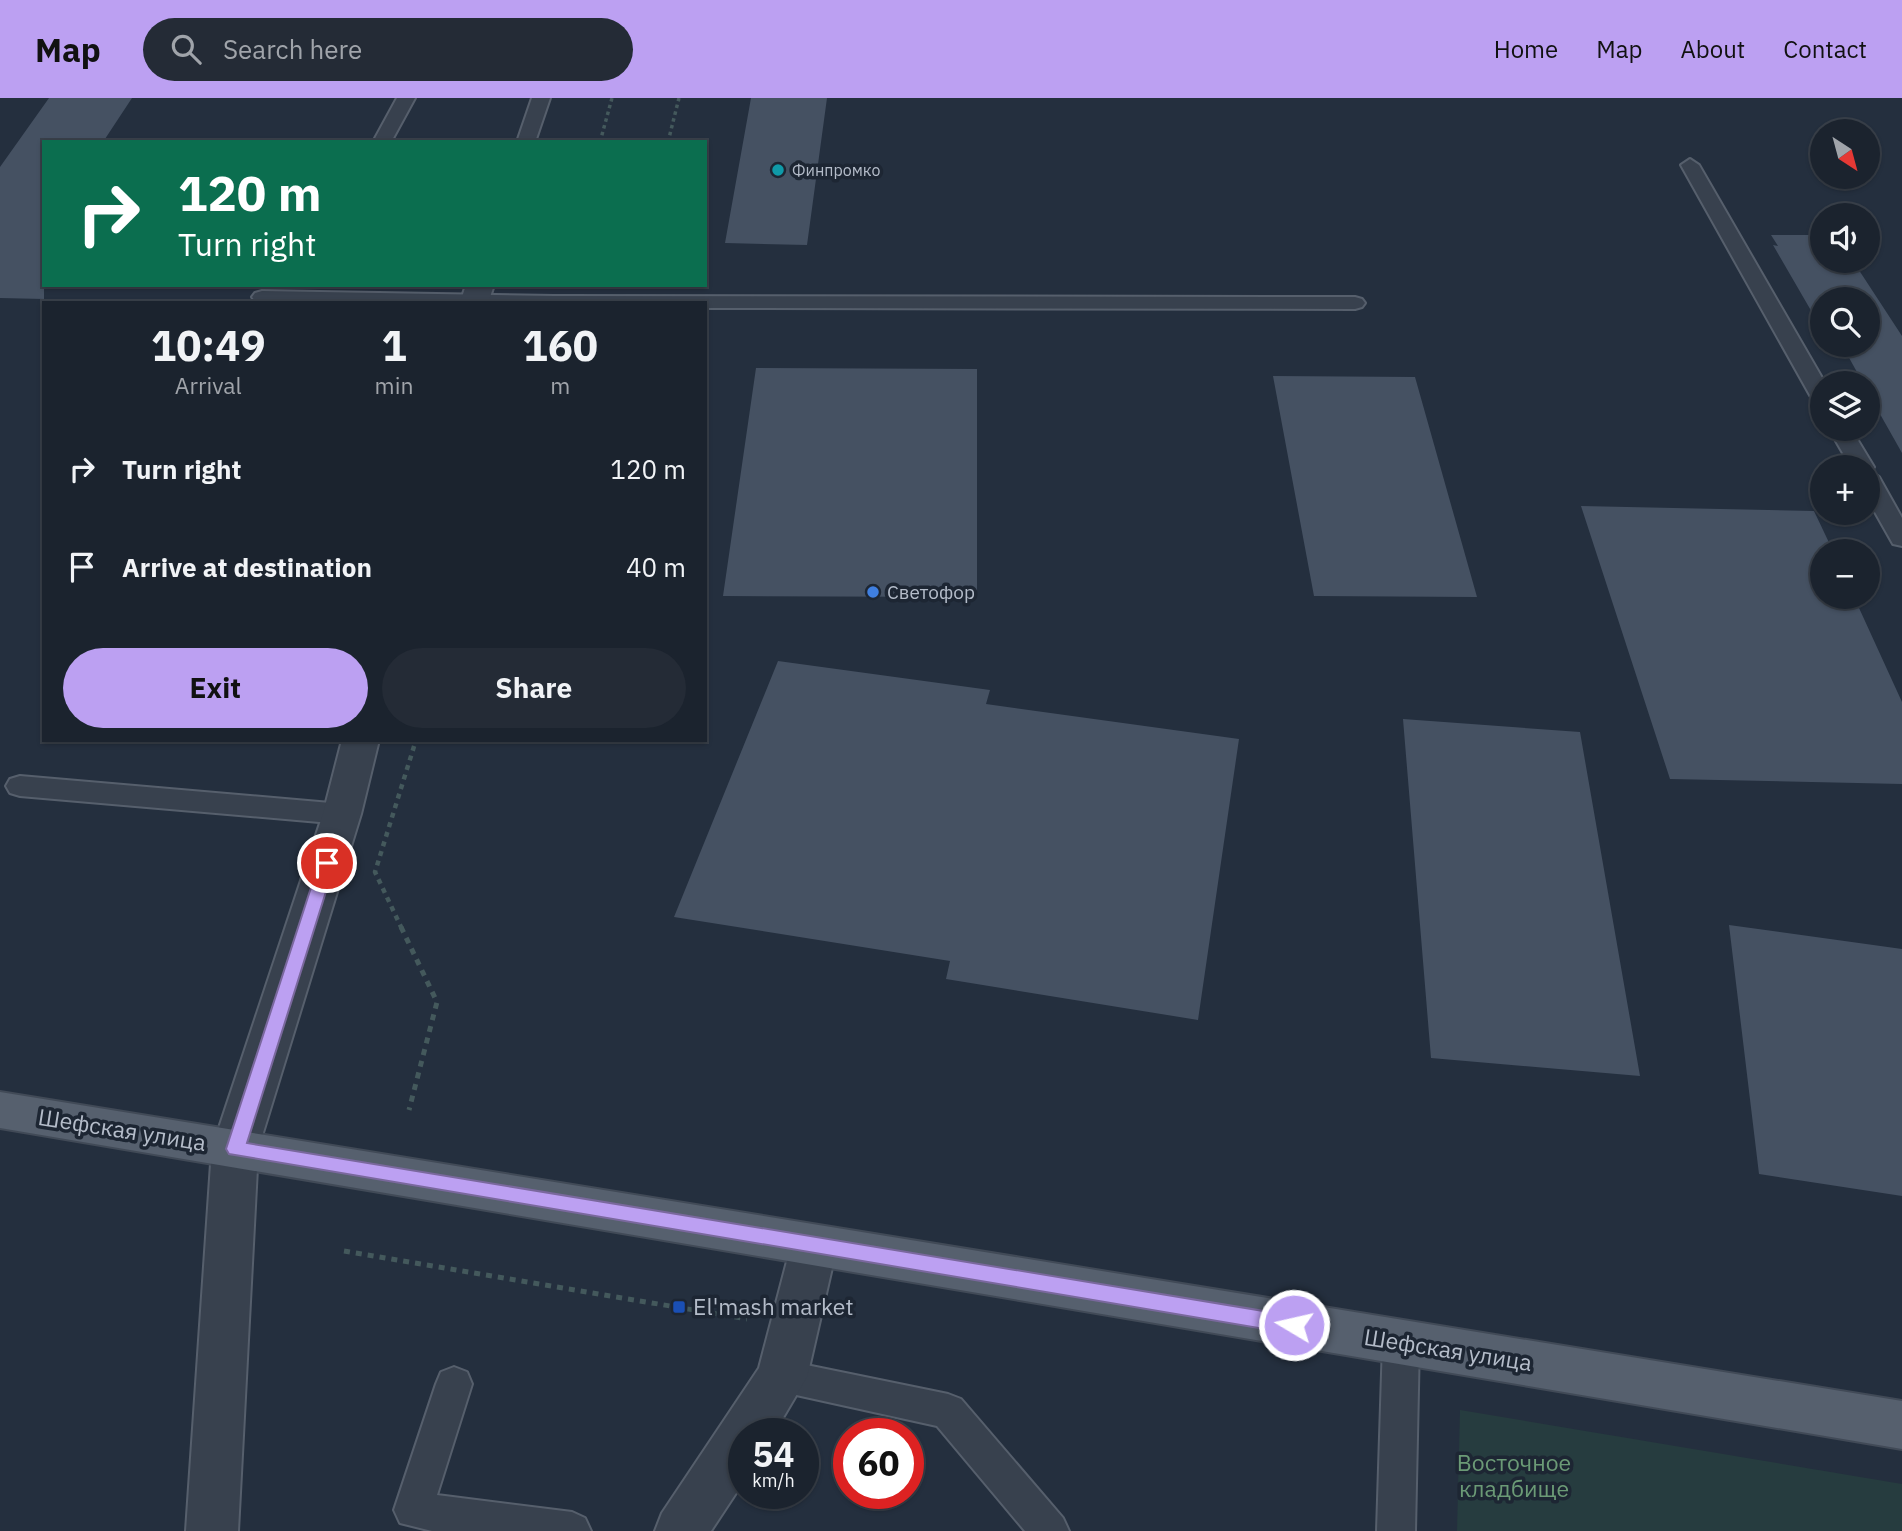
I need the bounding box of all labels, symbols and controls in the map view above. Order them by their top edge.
search box [143,18,633,81]
text: Map [35,28,101,71]
icon: search [167,30,205,68]
text: Search here [223,32,362,66]
text: Home [1494,33,1558,65]
text: Map [1596,33,1642,65]
text: About [1680,33,1745,65]
text: Contact [1783,33,1867,65]
north arrow [1810,119,1880,189]
map controls [1810,119,1880,609]
place label: Финпромко [792,160,880,180]
text: 120 m [178,161,322,224]
marker: Финпромко [770,162,786,178]
icon: right [63,168,154,259]
button: sound [1810,203,1880,273]
text: Turn right [178,223,316,265]
button: search [1810,287,1880,357]
text: 10:49 [151,318,266,373]
text: 1 [381,318,407,373]
text: 160 [522,318,598,373]
text: Arrival [175,370,242,400]
text: min [375,370,413,400]
text: m [550,370,570,400]
button: layers [1810,371,1880,441]
icon: right [63,450,101,488]
text: Turn right [122,452,241,486]
text: 120 m [610,452,686,486]
button: + [1810,455,1880,525]
button: − [1810,539,1880,609]
icon: arrive [63,548,101,586]
text: Arrive at destination [122,550,372,584]
text: 40 m [626,550,686,584]
place label: Светофор [887,580,975,604]
marker: Светофор [865,584,881,600]
button: Exit [63,648,368,728]
button: Share [382,648,686,728]
pin [297,833,357,893]
icon: arrive [308,844,346,882]
street label: Шефская улица [36,1101,208,1157]
position arrow [1257,1288,1331,1362]
place label: El'mash market [693,1291,854,1321]
marker: El'mash market [671,1299,687,1315]
street label: Шефская улица [1362,1321,1534,1377]
speed limit sign: 60 [833,1418,924,1509]
text: 54 [752,1431,795,1477]
park label: Восточное кладбище [1457,1447,1571,1503]
text: km/h [752,1469,795,1492]

